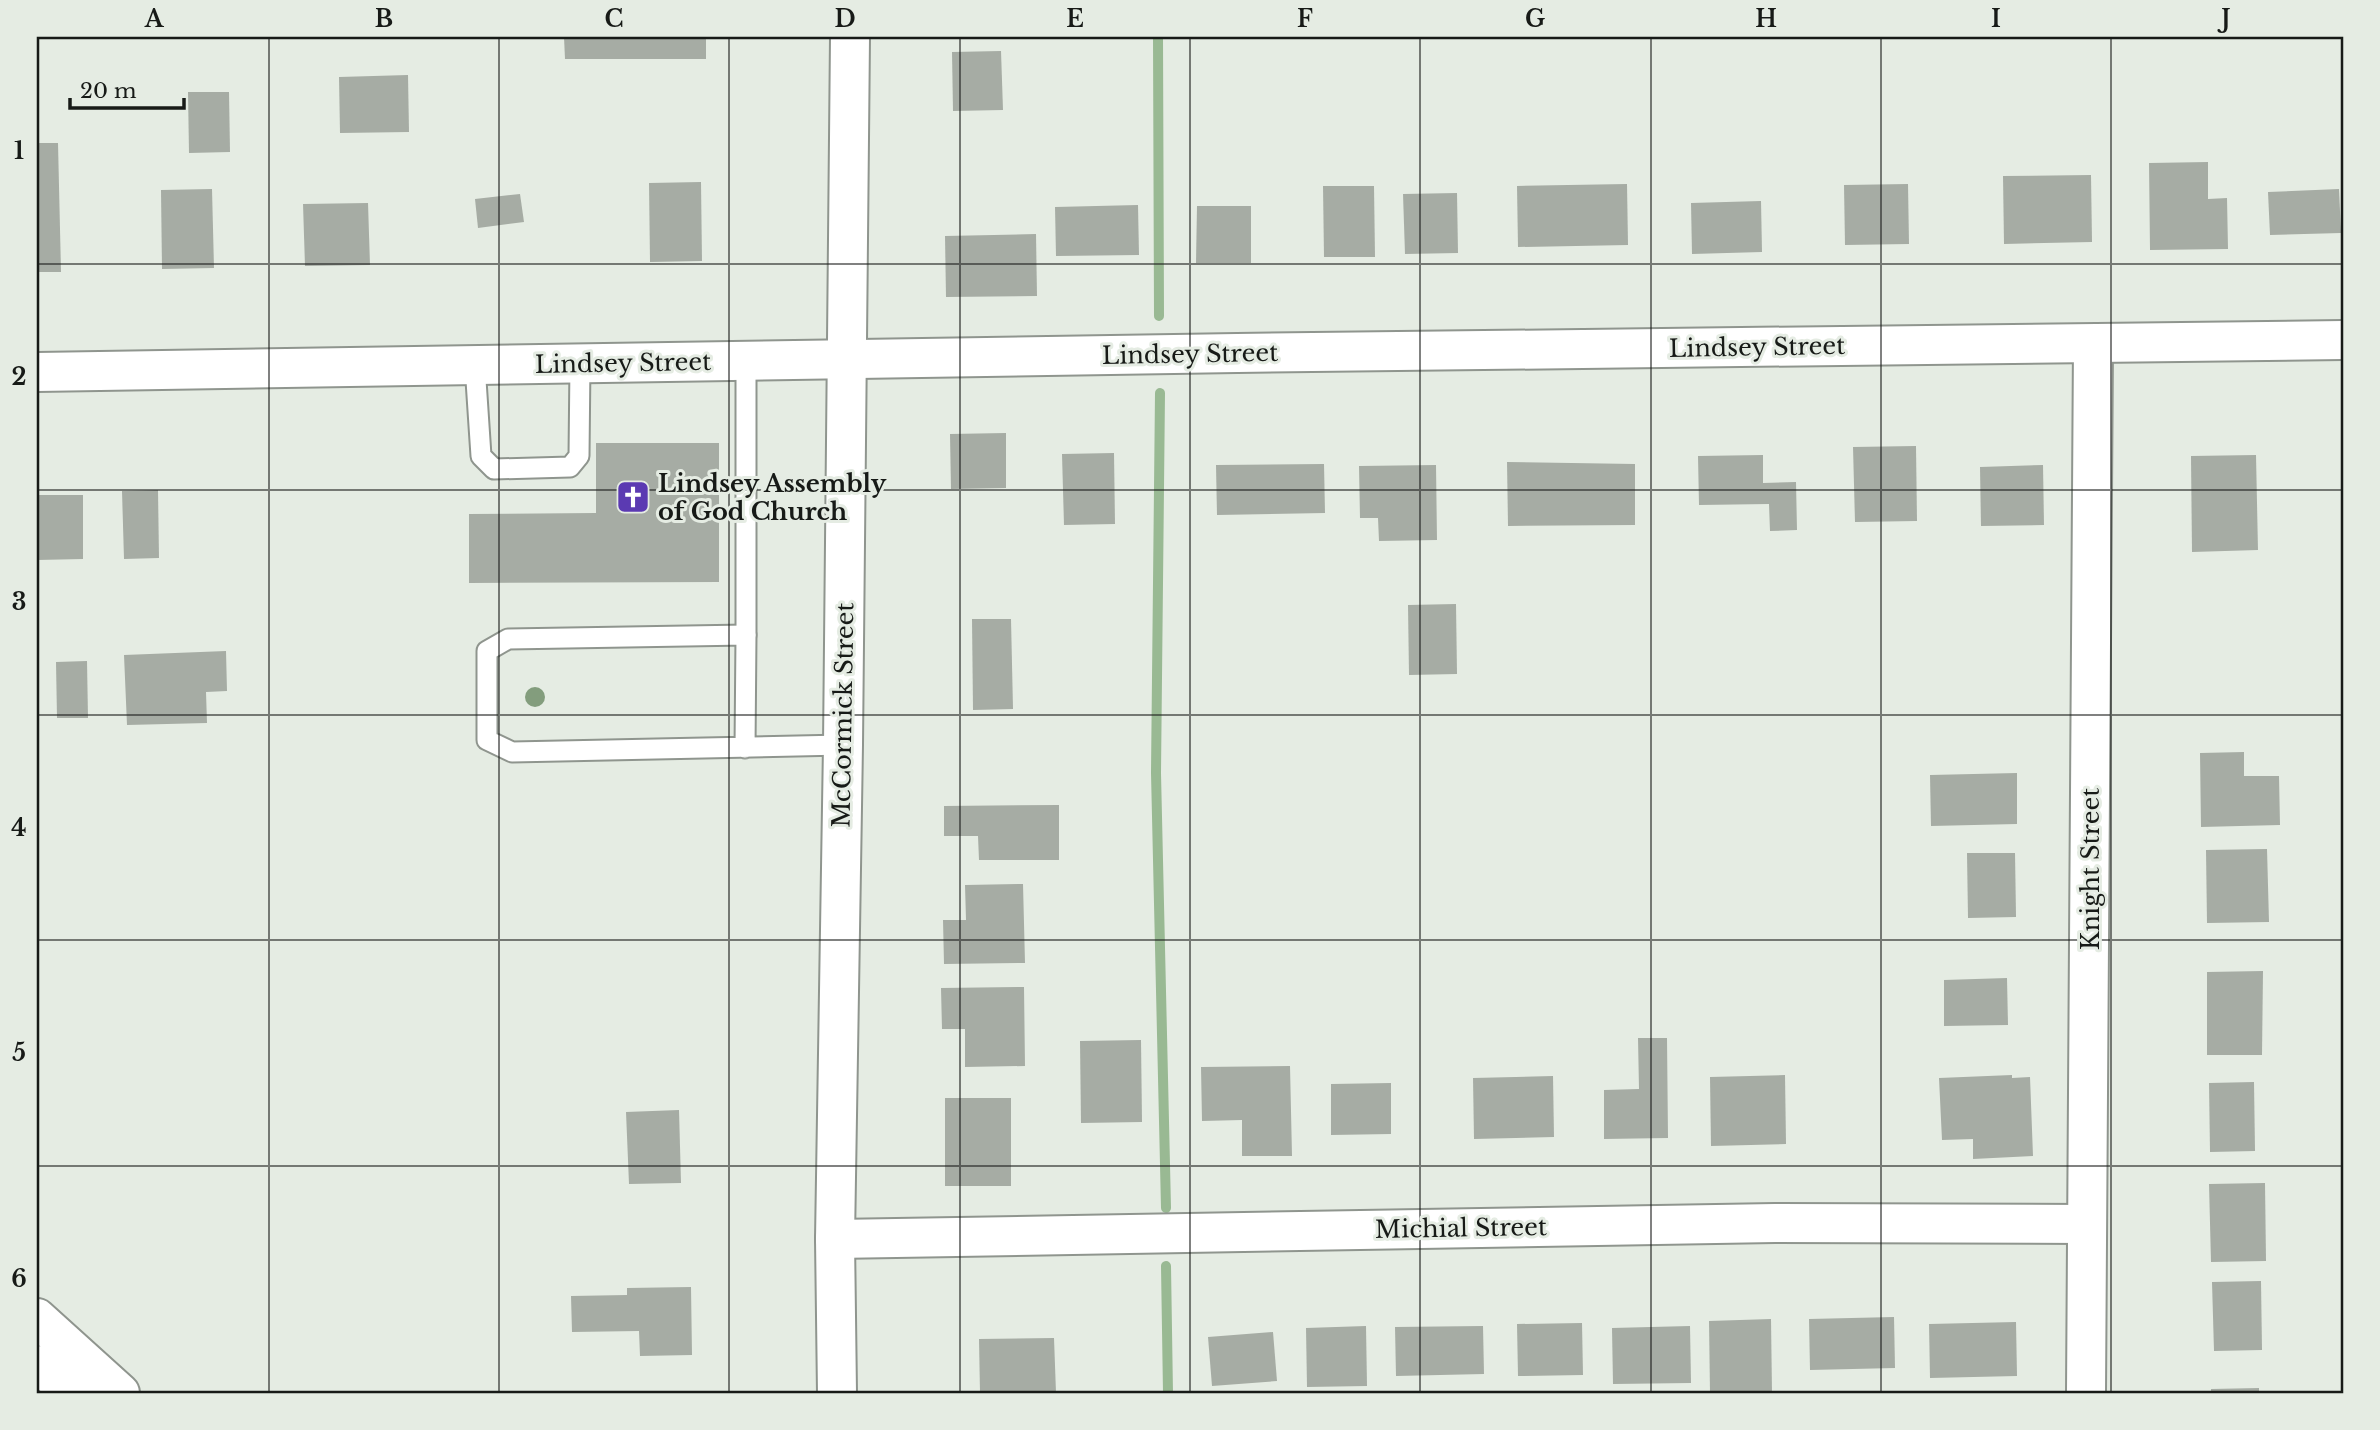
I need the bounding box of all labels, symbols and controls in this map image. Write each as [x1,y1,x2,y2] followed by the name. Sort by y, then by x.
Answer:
[144,5,165,33] text: A
[375,5,393,33] text: B
[605,5,623,33] text: C
[834,5,856,33] text: D
[1066,5,1084,33] text: E
[1297,5,1313,33] text: F
[1525,5,1545,33] text: G
[1755,5,1777,33] text: H
[1991,5,2001,33] text: I
[2217,5,2231,33] text: J
[70,66,184,110] scale bar
[80,78,137,104] text: 20 m
[14,137,24,165] text: 1
[1669,331,1845,363] street label: Lindsey Street
[1102,338,1278,370] street label: Lindsey Street
[535,347,711,379] street label: Lindsey Street
[12,363,26,391] text: 2
[658,469,887,526] place label: Lindsey Assembly of God Church
[614,478,652,516] church icon: Lindsey Assembly of God Church
[12,588,26,616] text: 3
[827,602,859,828] street label: McCormick Street
[2076,788,2105,950] street label: Knight Street
[11,814,27,842] text: 4
[12,1039,26,1067] text: 5
[1375,1212,1547,1244] street label: Michial Street
[11,1265,27,1293] text: 6

